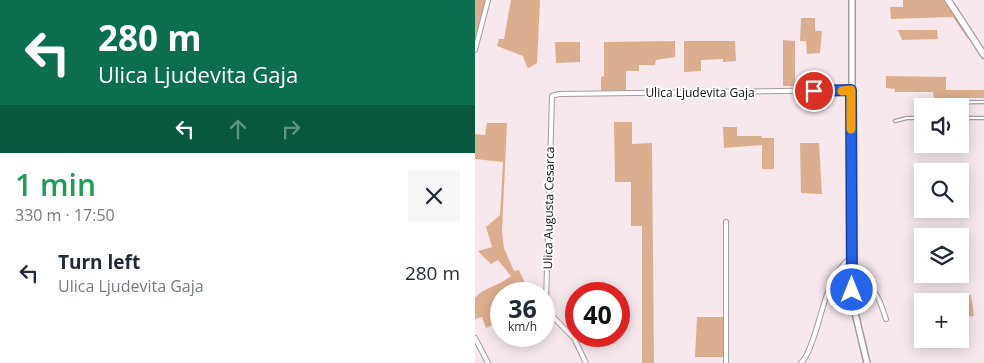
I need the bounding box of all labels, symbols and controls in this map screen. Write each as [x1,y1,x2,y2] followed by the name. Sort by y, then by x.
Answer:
[98,14,202,61] text: 280 m
[15,20,80,85] icon: left
[98,59,298,89] text: Ulica Ljudevita Gaja
[793,70,835,112] pin
[800,77,828,105] icon: arrive
[645,84,755,101] street label: Ulica Ljudevita Gaja
[914,98,969,348] map controls
[914,98,969,153] button: sound
[171,115,199,143] icon: left
[224,115,252,143] icon: ahead
[277,115,305,143] icon: right
[539,146,558,270] street label: Ulica Augusta Cesarca
[914,163,969,218] button: search
[15,164,96,205] text: 1 min
[408,170,460,222] button: close
[15,204,115,226] text: 330 m · 17:50
[914,228,969,283] button: layers
[58,249,140,275] text: Turn left
[15,259,43,287] icon: left
[405,260,460,286] text: 280 m
[825,263,877,315] position arrow
[58,275,204,297] text: Ulica Ljudevita Gaja
[565,282,630,347] speed limit sign: 40
[508,291,537,325] text: 36
[914,293,969,348] button: +
[508,318,537,335] text: km/h

